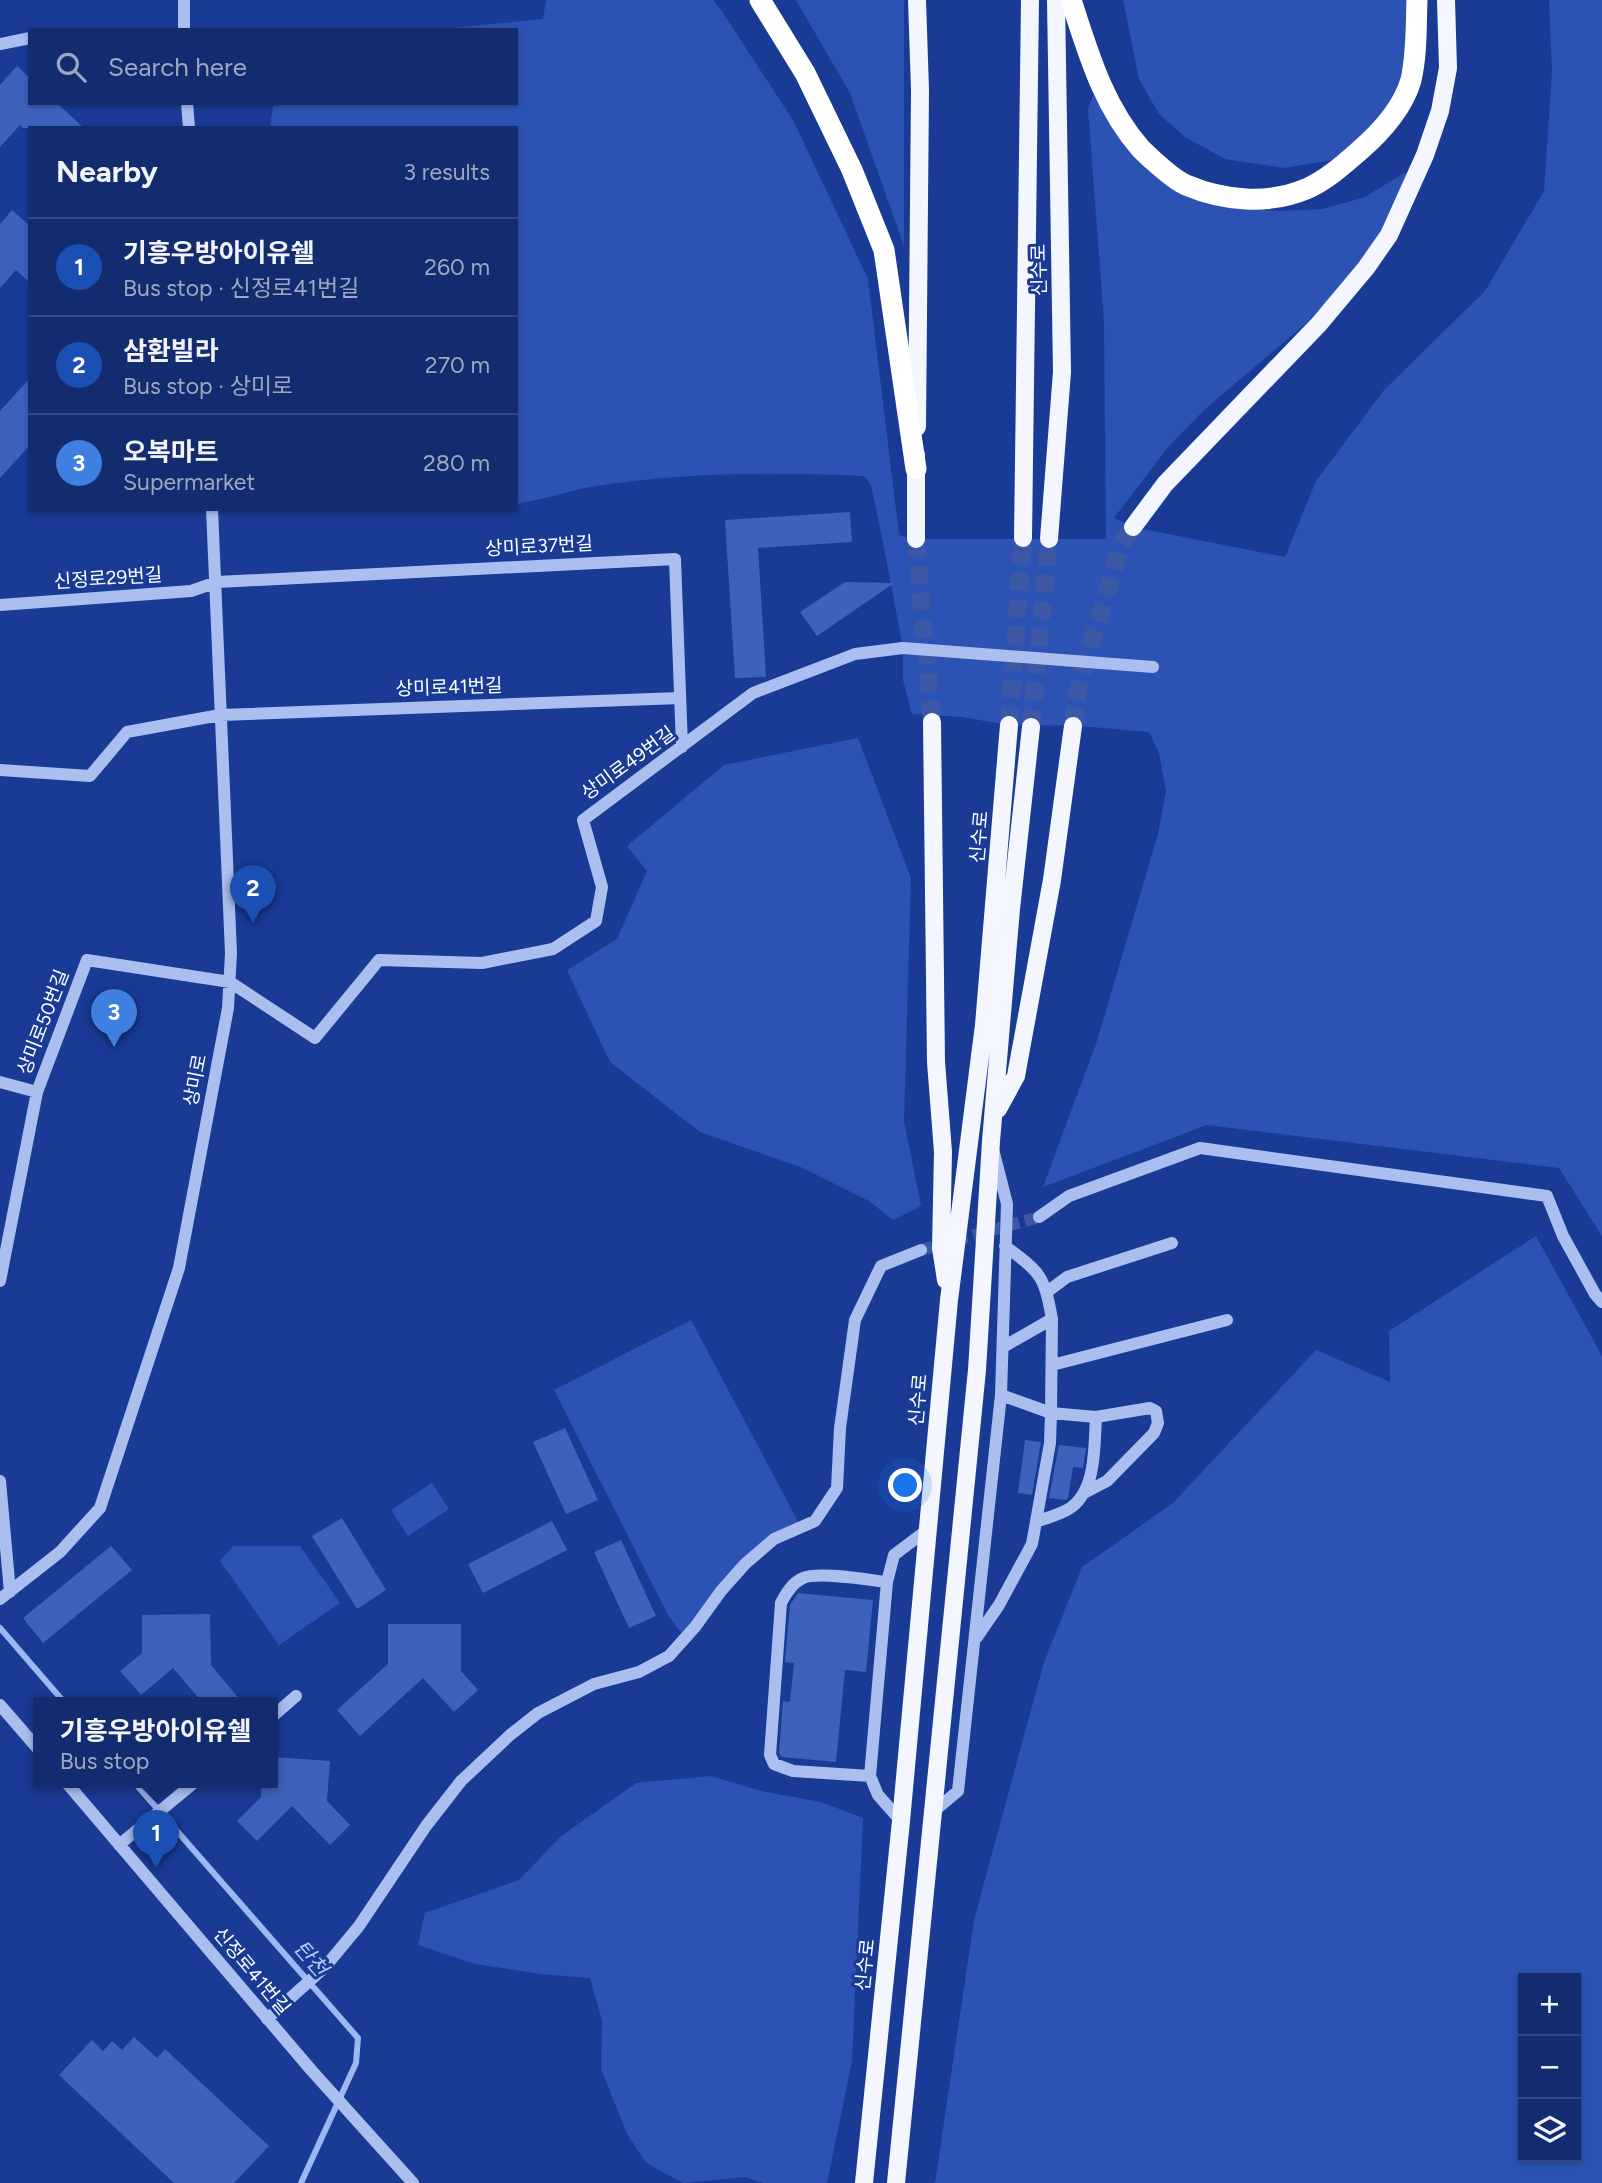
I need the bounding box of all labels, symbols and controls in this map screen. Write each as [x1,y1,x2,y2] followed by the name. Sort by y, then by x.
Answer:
[28,28,518,105] search box
[52,48,90,86] icon: search
[108,51,247,83] text: Search here
[56,153,158,190] text: Nearby
[403,158,490,186] text: 3 results
[123,237,314,269] text: 기흥우방아이유쉘
[1027,244,1051,296] street label: 신수로
[74,253,84,281] text: 1
[424,253,490,281] text: 260 m
[123,274,359,302] text: Bus stop · 신정로41번길
[123,335,219,367] text: 삼환빌라
[72,351,86,379] text: 2
[425,351,490,379] text: 270 m
[123,372,293,400] text: Bus stop · 상미로
[123,436,219,468] text: 오복마트
[73,449,85,477] text: 3
[423,449,490,477] text: 280 m
[123,468,255,496] text: Supermarket
[484,532,594,560] street label: 상미로37번길
[53,563,163,593] street label: 신정로29번길
[395,674,503,700] street label: 상미로41번길
[577,721,679,805] street label: 상미로49번길
[965,810,993,864] street label: 신수로
[230,865,276,923] pin: 2
[12,966,74,1078] street label: 상미로50번길
[91,989,137,1047] pin: 3
[179,1052,211,1108] street label: 상미로
[904,1373,932,1427] street label: 신수로
[888,1468,922,1502] your location
[33,1697,278,1788] popup
[60,1715,251,1747] text: 기흥우방아이유쉘
[60,1747,149,1775] text: Bus stop
[133,1810,179,1868] pin: 1
[209,1923,295,2019] street label: 신정로41번길
[289,1935,335,1983] water label: 탄천
[851,1938,879,1992] street label: 신수로
[1518,1973,1581,2162] map controls
[1518,1973,1581,2036] button: +
[1518,2036,1581,2099] button: −
[1518,2099,1581,2162] button: layers

